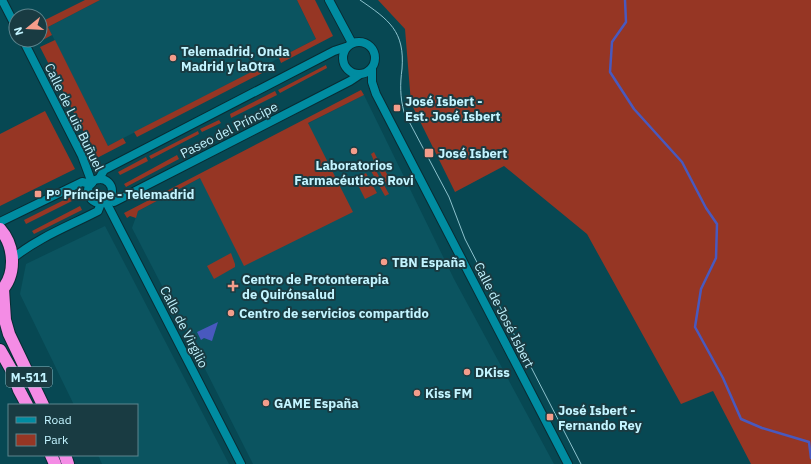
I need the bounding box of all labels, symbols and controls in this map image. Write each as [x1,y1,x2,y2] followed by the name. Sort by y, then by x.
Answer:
[8,8,48,48] north arrow
[11,25,26,37] text: N
[181,43,290,75] place label: Telemadrid, Onda Madrid y laOtra
[168,53,178,63] marker: Telemadrid, Onda Madrid y laOtra
[41,60,108,174] street label: Calle de Luis Buñuel
[405,93,501,125] place label: José Isbert - Est. José Isbert
[177,98,281,162] street label: Paseo del Príncipe
[392,103,402,113] marker: José Isbert - Est. José Isbert
[438,145,507,162] place label: José Isbert
[349,146,359,156] marker: Laboratorios Farmacéuticos Rovi
[423,147,435,159] marker: José Isbert
[294,157,414,189] place label: Laboratorios Farmacéuticos Rovi
[46,186,194,203] place label: Pº Príncipe - Telemadrid
[33,189,43,199] marker: Pº Príncipe - Telemadrid
[392,254,466,271] place label: TBN España
[379,257,389,267] marker: TBN España
[470,259,538,371] street label: Calle de José Isbert
[242,271,389,303] place label: Centro de Protonterapia de Quirónsalud
[227,280,239,292] marker: Centro de Protonterapia de Quirónsalud
[156,283,212,371] street label: Calle de Virgilio
[239,305,429,322] place label: Centro de servicios compartido
[226,308,236,318] marker: Centro de servicios compartido
[475,364,510,381] place label: DKiss
[6,367,52,387] road number: M-511
[462,367,472,377] marker: DKiss
[425,385,472,402] place label: Kiss FM
[412,388,422,398] marker: Kiss FM
[274,395,359,412] place label: GAME España
[261,398,271,408] marker: GAME España
[558,402,642,434] place label: José Isbert - Fernando Rey
[8,404,138,456] legend
[44,412,72,427] text: Road
[545,412,555,422] marker: José Isbert - Fernando Rey
[44,432,69,447] text: Park

